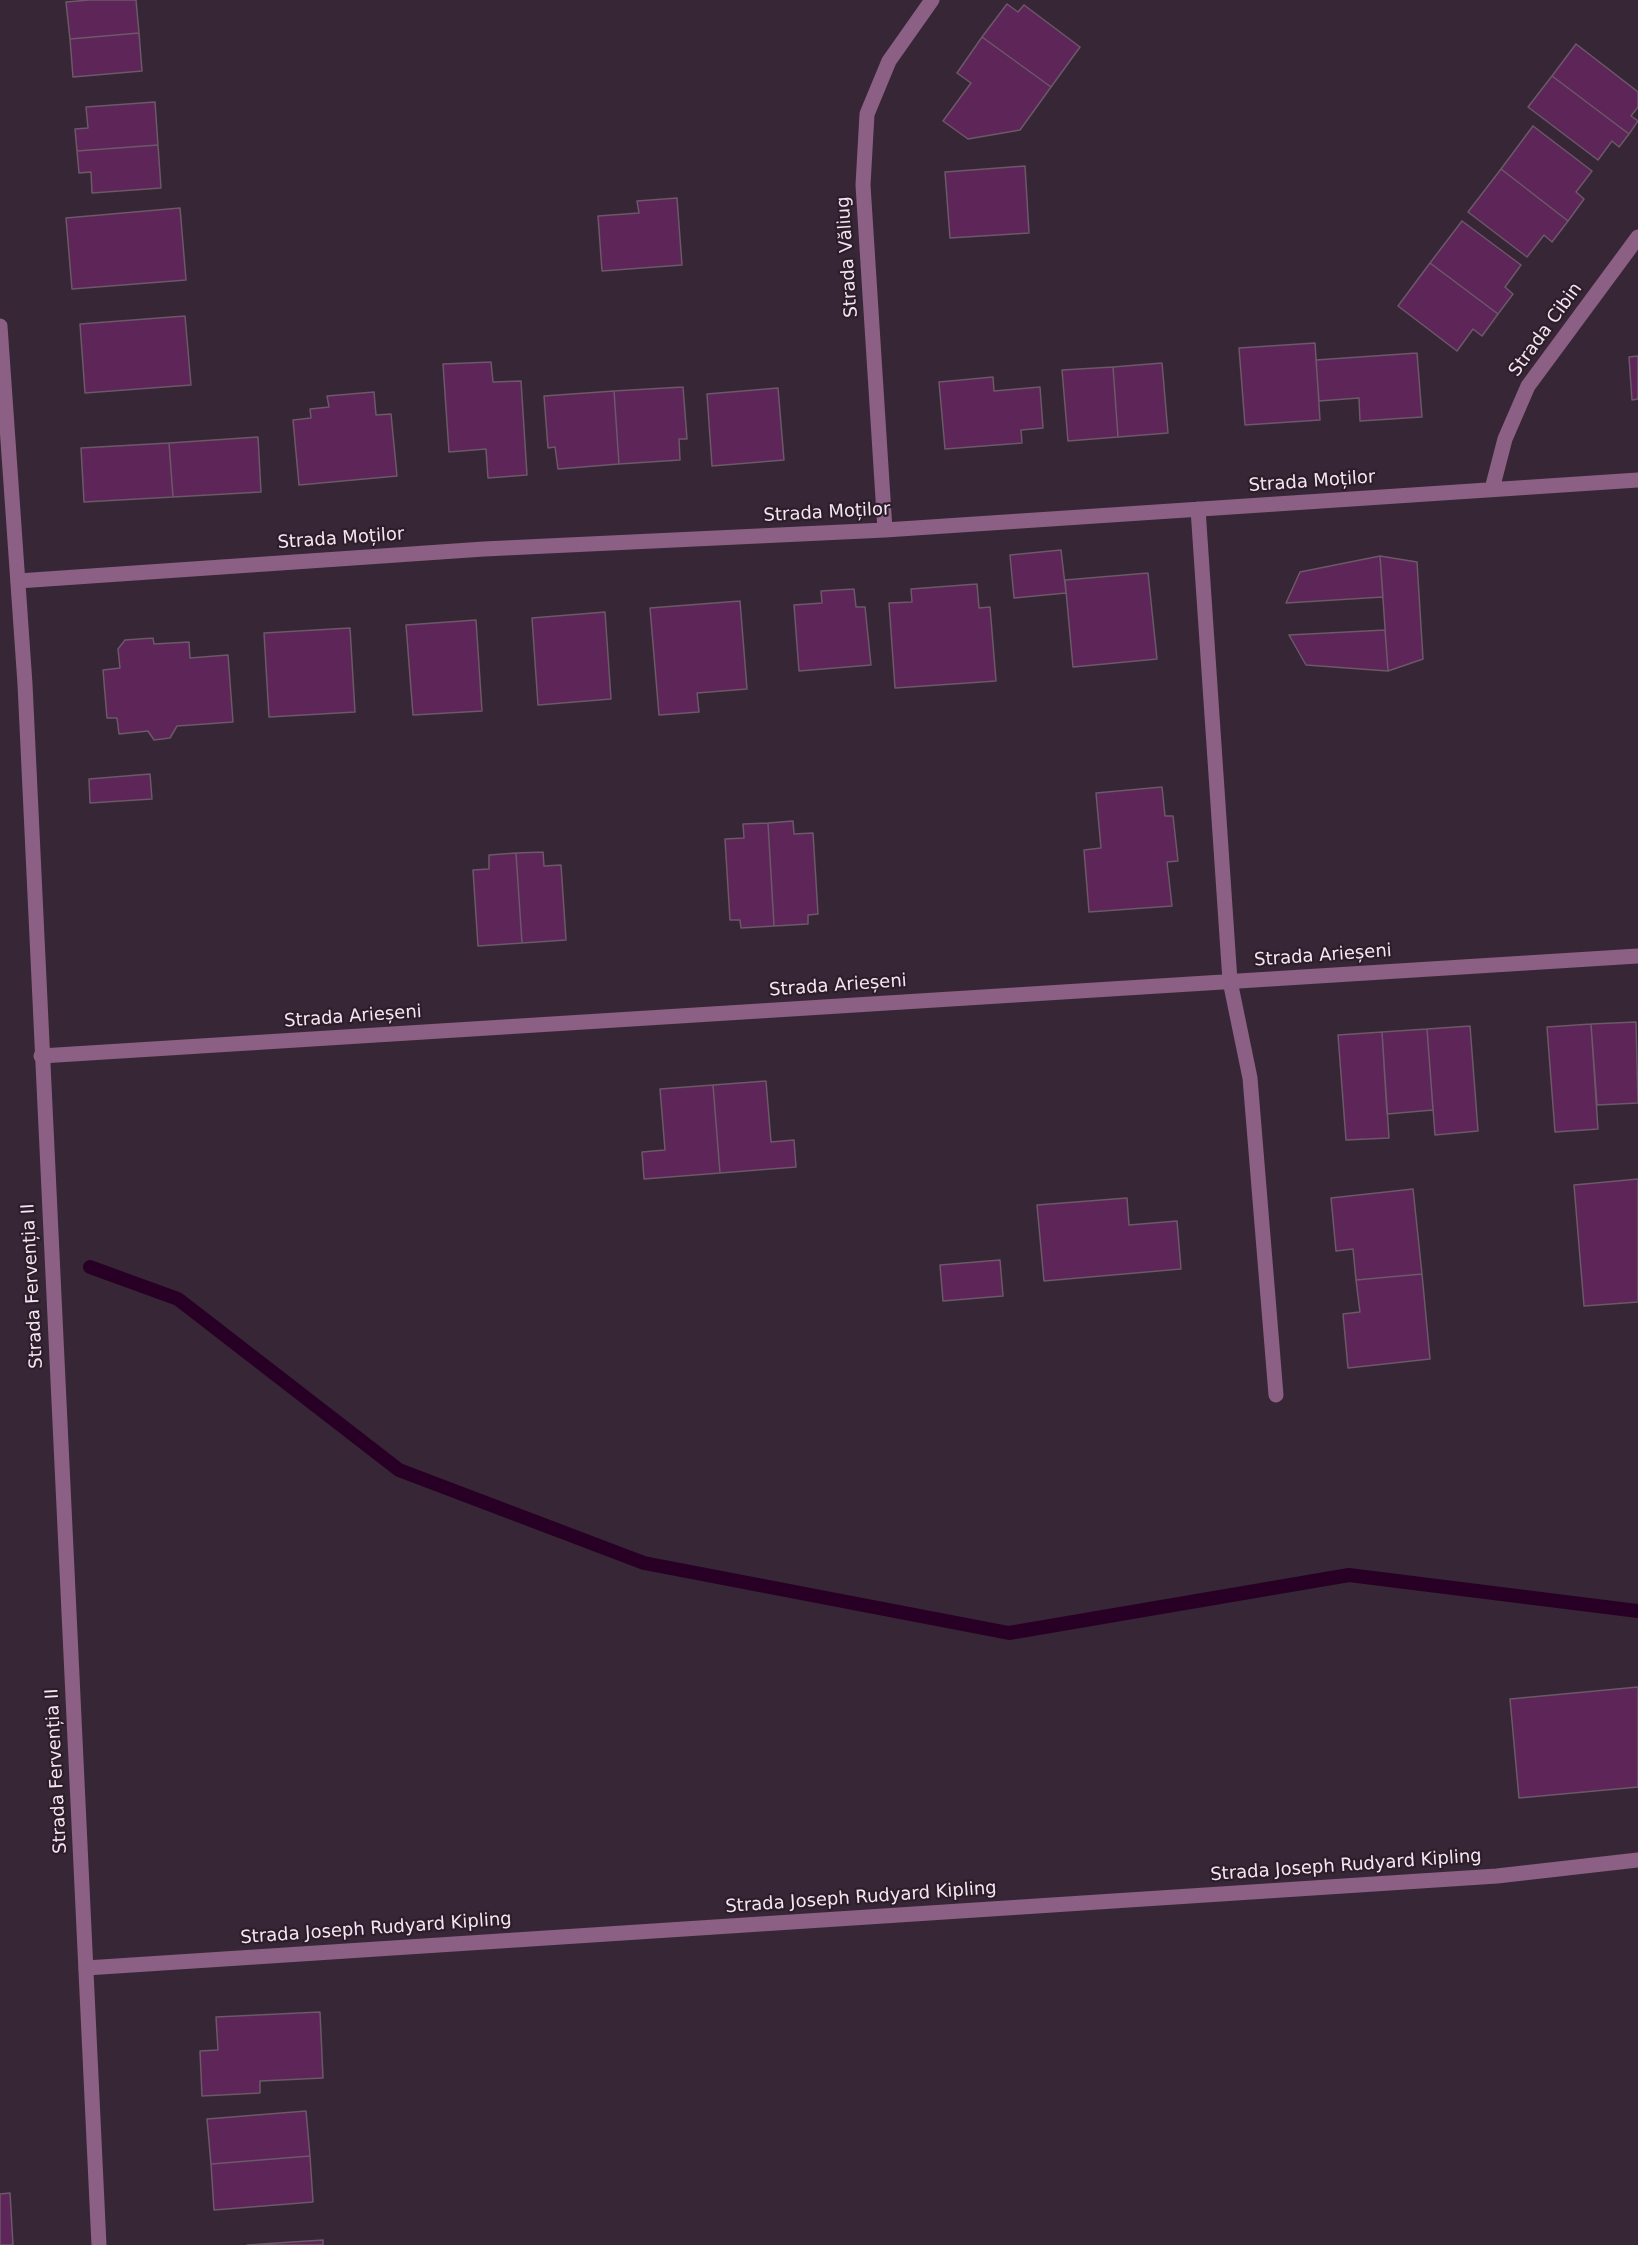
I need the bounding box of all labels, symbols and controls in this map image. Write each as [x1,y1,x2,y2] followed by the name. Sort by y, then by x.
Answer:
[833,196,863,318] street label: Strada Văliug
[1505,279,1587,381] street label: Strada Cibin
[1248,467,1376,497] street label: Strada Moților
[763,499,891,527] street label: Strada Moților
[277,524,405,554] street label: Strada Moților
[1254,940,1392,972] street label: Strada Arieșeni
[769,970,907,1002] street label: Strada Arieșeni
[284,1001,422,1033] street label: Strada Arieșeni
[18,1203,48,1369] street label: Strada Fervenția II
[42,1688,72,1854] street label: Strada Fervenția II
[1210,1846,1482,1886] street label: Strada Joseph Rudyard Kipling
[725,1878,997,1918] street label: Strada Joseph Rudyard Kipling
[240,1909,512,1949] street label: Strada Joseph Rudyard Kipling

